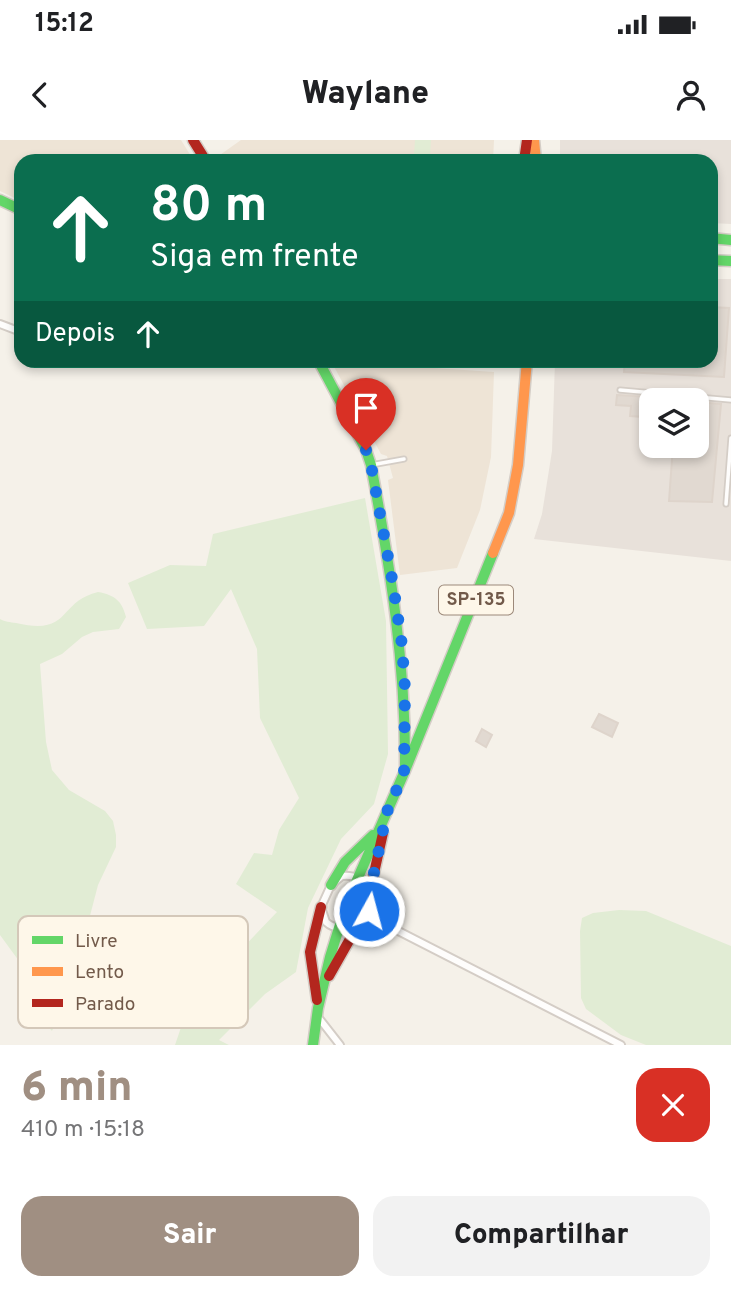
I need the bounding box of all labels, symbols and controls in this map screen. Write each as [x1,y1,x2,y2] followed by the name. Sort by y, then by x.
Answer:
[35,8,94,41] text: 15:12
[302,75,429,115] text: Waylane
[21,76,59,114] icon: back
[672,76,710,114] icon: person
[150,177,267,239] text: 80 m
[35,182,126,273] icon: ahead
[150,238,358,278] text: Siga em frente
[129,315,167,353] icon: ahead
[35,318,115,351] text: Depois
[336,378,396,450] pin
[639,388,709,458] map controls
[639,388,709,458] button: layers
[347,389,385,427] icon: arrive
[439,586,513,614] road number: SP-135
[332,874,406,948] position arrow
[18,916,248,1028] legend
[75,930,118,954] text: Livre
[75,961,124,985] text: Lento
[75,993,135,1017] text: Parado
[21,1063,133,1116] text: 6 min
[636,1068,710,1142] button: close
[21,1116,145,1145] text: 410 m · 15:18
[21,1196,359,1276] button: Sair
[373,1196,710,1276] button: Compartilhar

